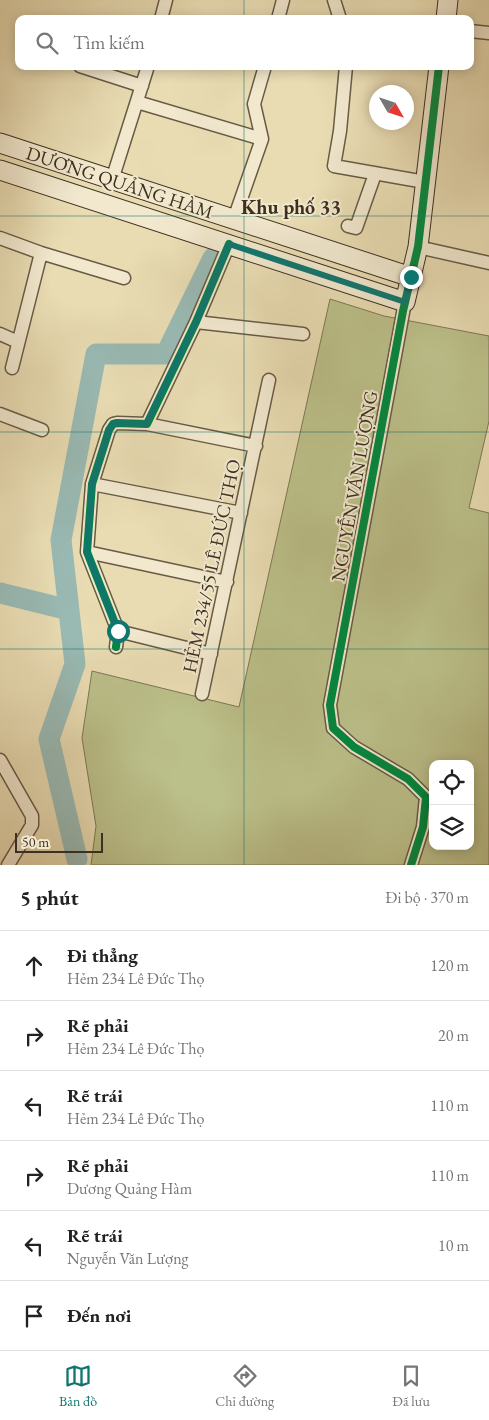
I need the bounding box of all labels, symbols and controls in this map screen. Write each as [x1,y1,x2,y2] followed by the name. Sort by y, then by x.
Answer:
[15,15,474,70] search box
[33,29,61,57] icon: search
[73,30,145,55] text: Tìm kiếm
[369,85,414,130] north arrow
[23,140,217,225] street label: DƯƠNG QUẢNG HÀM
[241,194,341,220] district label: Khu phố 33
[400,266,423,289] route end
[325,388,384,584] street label: NGUYỄN VĂN LƯỢNG
[177,457,246,675] street label: HẺM 234/55 LÊ ĐỨC THỌ
[107,620,130,643] route start
[429,760,474,850] map controls
[429,760,474,805] button: locate
[429,805,474,850] button: layers
[15,830,102,853] scale bar
[22,833,49,851] text: 50 m
[20,884,79,911] text: 5 phút
[385,887,469,908] text: Đi bộ · 370 m
[67,943,138,968] text: Đi thẳng
[20,952,48,980] icon: ahead
[430,955,469,976] text: 120 m
[67,968,205,989] text: Hẻm 234 Lê Đức Thọ
[67,1013,129,1038] text: Rẽ phải
[20,1022,48,1050] icon: right
[438,1025,469,1046] text: 20 m
[67,1038,205,1059] text: Hẻm 234 Lê Đức Thọ
[67,1083,123,1108] text: Rẽ trái
[20,1092,48,1120] icon: left
[430,1095,469,1116] text: 110 m
[67,1108,205,1129] text: Hẻm 234 Lê Đức Thọ
[67,1153,129,1178] text: Rẽ phải
[20,1162,48,1190] icon: right
[430,1165,469,1186] text: 110 m
[67,1178,192,1199] text: Dương Quảng Hàm
[67,1223,123,1248] text: Rẽ trái
[20,1232,48,1260] icon: left
[438,1235,469,1256] text: 10 m
[67,1248,189,1269] text: Nguyễn Văn Lượng
[20,1302,48,1330] icon: arrive
[67,1303,131,1328] text: Đến nơi
[59,1362,97,1410] tab: Bản đồ
[215,1362,274,1410] tab: Chỉ đường
[392,1362,430,1410] tab: Đã lưu

